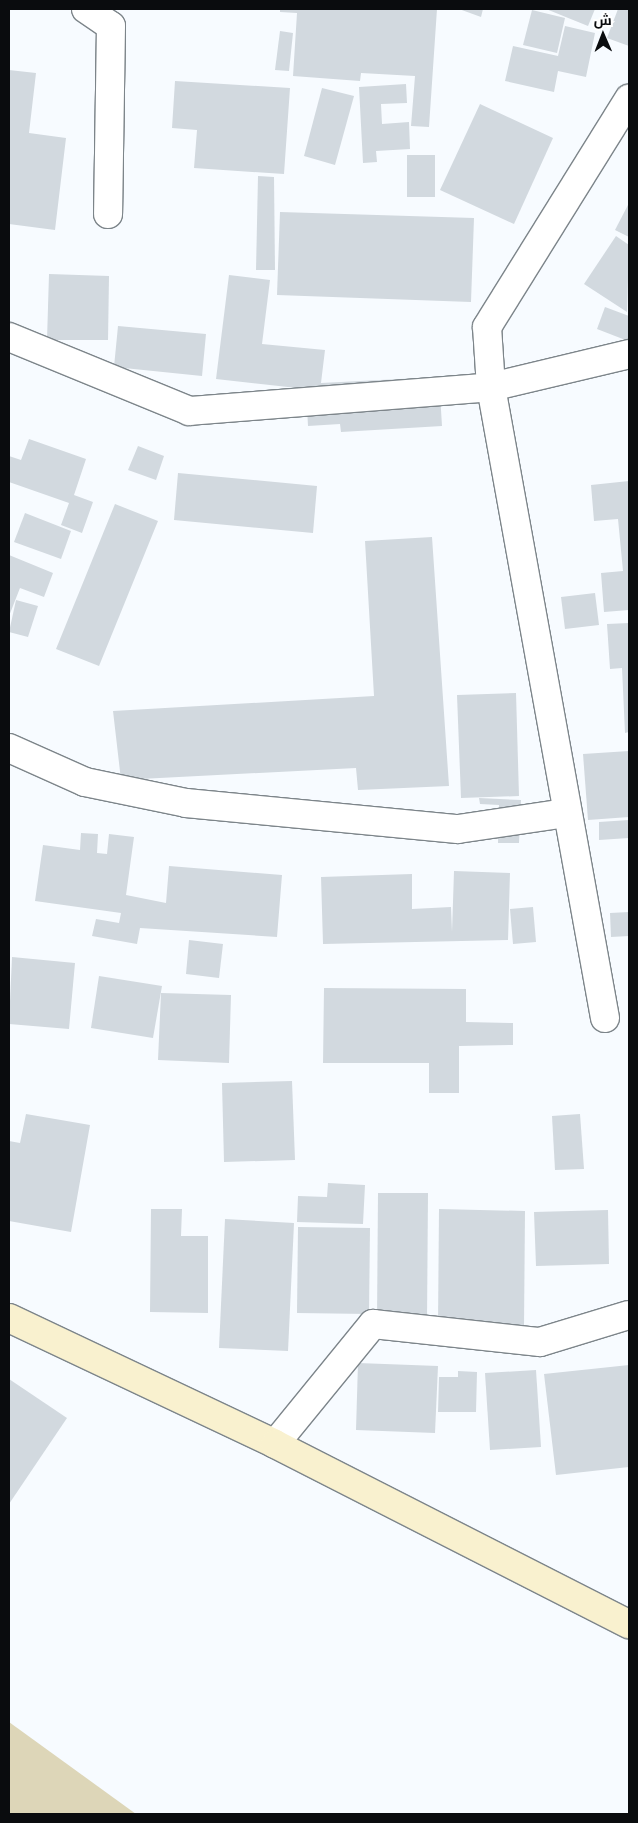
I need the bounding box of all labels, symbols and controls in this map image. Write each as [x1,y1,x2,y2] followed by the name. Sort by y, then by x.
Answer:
[578,10,628,60] north arrow
[594,12,612,28] text: ش

